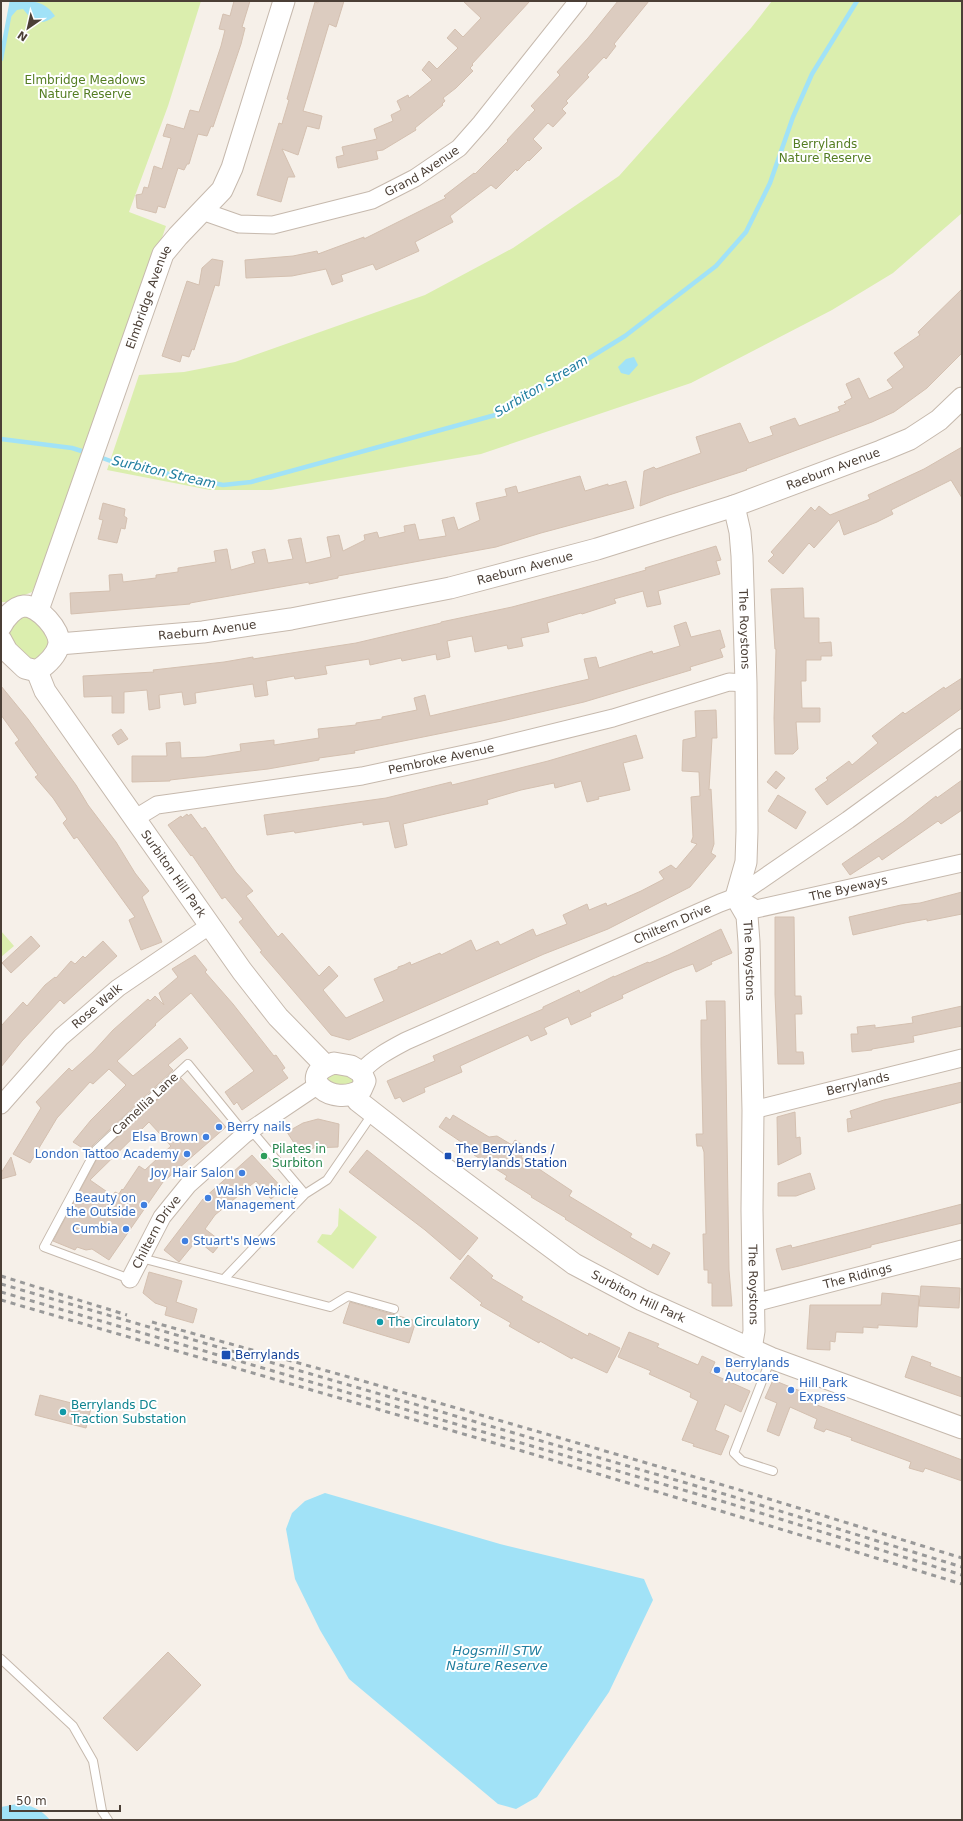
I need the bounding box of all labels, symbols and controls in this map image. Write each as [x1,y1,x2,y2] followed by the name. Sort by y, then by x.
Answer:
[8,8,48,48] north arrow
[15,28,30,44] text: N
[24,73,146,101] park label: Elmbridge Meadows Nature Reserve
[779,137,871,165] park label: Berrylands Nature Reserve
[382,143,462,199] street label: Grand Avenue
[123,242,174,351] street label: Elmbridge Avenue
[492,352,590,420] water label: Surbiton Stream
[784,445,882,493] street label: Raeburn Avenue
[110,453,218,491] water label: Surbiton Stream
[475,549,575,588] street label: Raeburn Avenue
[736,588,753,670] street label: The Roystons
[158,617,257,643] street label: Raeburn Avenue
[387,741,496,777] street label: Pembroke Avenue
[138,827,209,920] street label: Surbiton Hill Park
[807,873,889,904] street label: The Byeways
[632,901,713,947] street label: Chiltern Drive
[740,919,757,1001] street label: The Roystons
[69,981,125,1031] street label: Rose Walk
[825,1069,891,1099] street label: Berrylands
[109,1070,181,1138] street label: Camellia Lane
[227,1120,291,1134] place label: Berry nails
[214,1122,224,1132] marker: Berry nails
[132,1130,198,1144] place label: Elsa Brown
[201,1132,211,1142] marker: Elsa Brown
[272,1142,326,1170] place label: Pilates in Surbiton
[455,1142,567,1170] place label: The Berrylands / Berrylands Station
[35,1147,179,1161] place label: London Tattoo Academy
[182,1149,192,1159] marker: London Tattoo Academy
[259,1151,269,1161] marker: Pilates in Surbiton
[443,1151,453,1161] marker: The Berrylands / Berrylands Station
[149,1166,234,1180] place label: Joy Hair Salon
[237,1168,247,1178] marker: Joy Hair Salon
[216,1184,298,1212] place label: Walsh Vehicle Management
[66,1191,136,1219] place label: Beauty on the Outside
[130,1193,184,1271] street label: Chiltern Drive
[203,1193,213,1203] marker: Walsh Vehicle Management
[139,1200,149,1210] marker: Beauty on the Outside
[72,1222,118,1236] place label: Cumbia
[121,1224,131,1234] marker: Cumbia
[193,1234,276,1248] place label: Stuart's News
[180,1236,190,1246] marker: Stuart's News
[746,1243,761,1325] street label: The Roystons
[821,1261,893,1292] street label: The Ridings
[589,1267,688,1326] street label: Surbiton Hill Park
[387,1315,480,1329] place label: The Circulatory
[375,1317,385,1327] marker: The Circulatory
[235,1348,300,1362] place label: Berrylands
[220,1349,232,1361] marker: Berrylands
[725,1356,790,1384] place label: Berrylands Autocare
[712,1365,722,1375] marker: Berrylands Autocare
[799,1376,848,1404] place label: Hill Park Express
[786,1385,796,1395] marker: Hill Park Express
[70,1398,186,1426] place label: Berrylands DC Traction Substation
[58,1407,68,1417] marker: Berrylands DC Traction Substation
[446,1643,548,1673] water label: Hogsmill STW Nature Reserve
[10,1787,120,1813] scale bar
[16,1794,47,1808] text: 50 m

